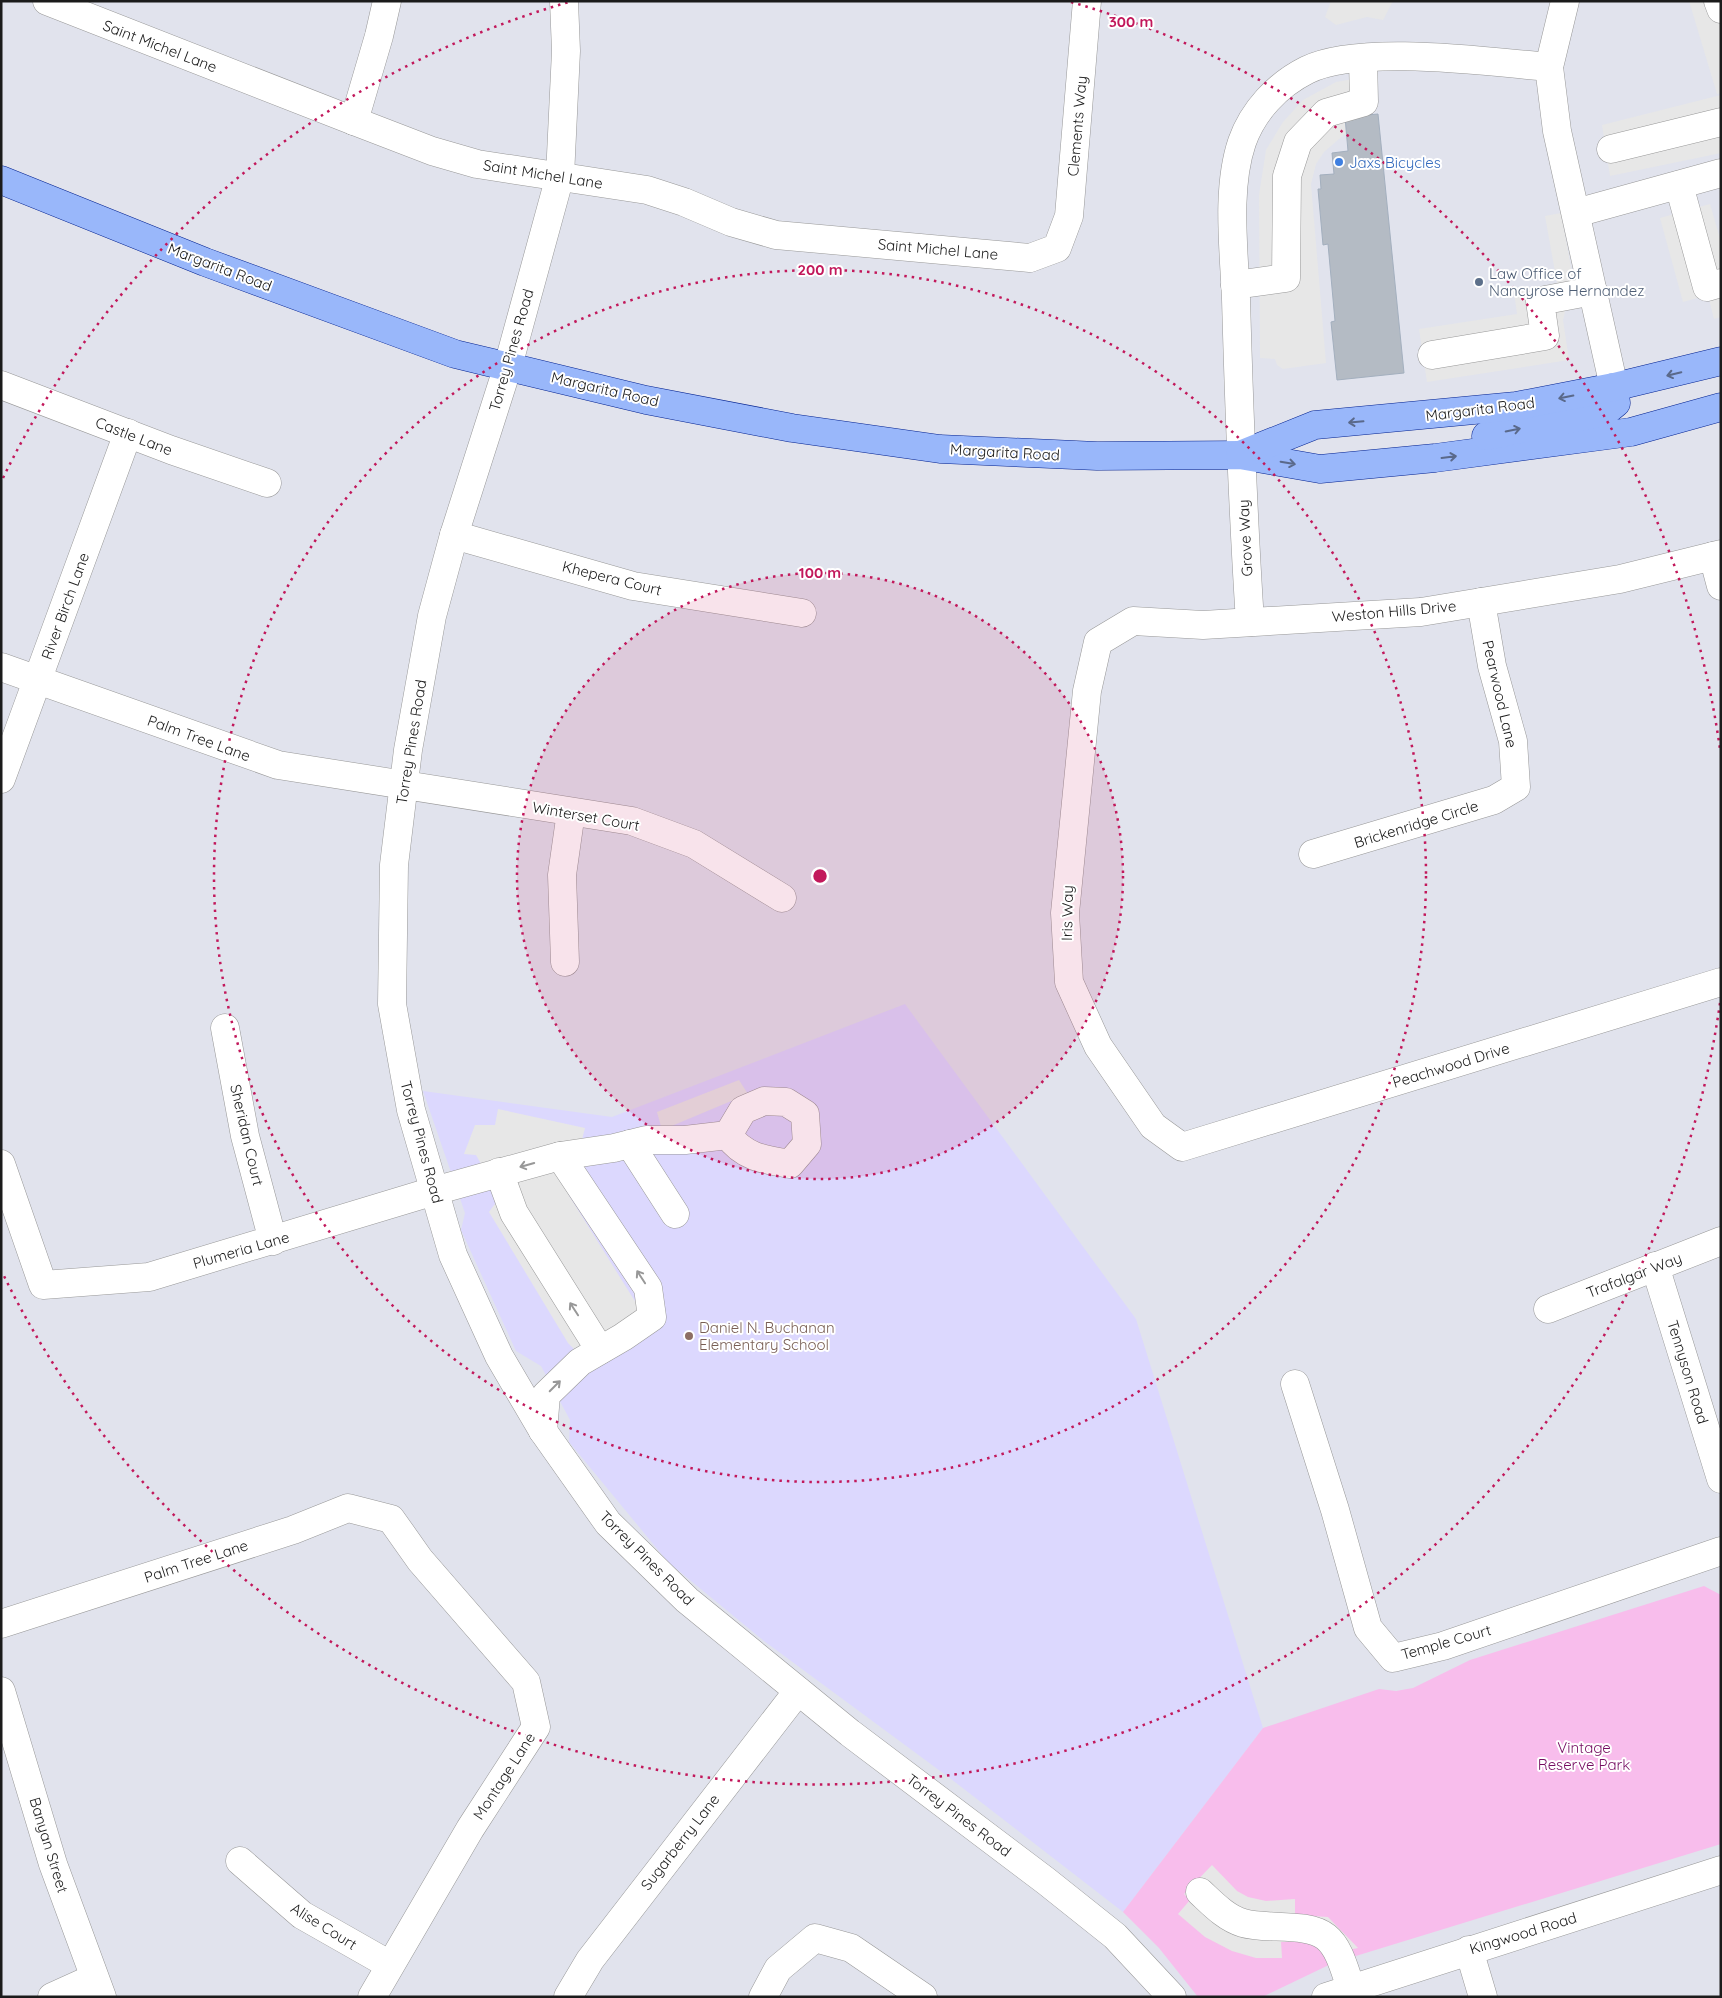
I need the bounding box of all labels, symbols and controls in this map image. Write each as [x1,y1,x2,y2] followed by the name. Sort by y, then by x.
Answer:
[1109,12,1153,31] text: 300 m
[100,15,220,77] street label: Saint Michel Lane
[1063,75,1091,177] street label: Clements Way
[1349,153,1441,172] place label: Jaxs Bicycles
[482,155,604,193] street label: Saint Michel Lane
[1333,156,1345,168] marker: Jaxs Bicycles
[877,234,999,264] street label: Saint Michel Lane
[165,238,275,296] street label: Margarita Road
[798,260,843,279] text: 200 m
[1489,264,1644,300] place label: Law Office of Nancyrose Hernandez
[1473,276,1485,288] marker: Law Office of Nancyrose Hernandez
[484,287,538,413] street label: Torrey Pines Road
[549,367,661,411] street label: Margarita Road
[1666,370,1682,379] one-way arrow
[1559,392,1575,402] one-way arrow
[1424,393,1536,425] street label: Margarita Road
[93,413,175,459] street label: Castle Lane
[1348,417,1364,426] one-way arrow
[1504,425,1520,435] one-way arrow
[950,440,1060,464] street label: Margarita Road
[1441,452,1457,462] one-way arrow
[1279,459,1295,469] one-way arrow
[1233,499,1257,577] street label: Grove Way
[37,550,93,662] street label: River Birch Lane
[560,556,664,600] street label: Khepera Court
[799,563,841,582] text: 100 m
[1331,596,1457,626] street label: Weston Hills Drive
[1478,638,1522,750] street label: Pearwood Lane
[392,678,430,806] street label: Torrey Pines Road
[145,711,253,765] street label: Palm Tree Lane
[1352,796,1480,852] street label: Brickenridge Circle
[531,797,641,835] street label: Winterset Court
[811,867,829,885] centre of rings
[1057,885,1077,941] street label: Iris Way
[1390,1038,1512,1092] street label: Peachwood Drive
[396,1079,448,1205] street label: Torrey Pines Road
[226,1082,268,1188] street label: Sheridan Court
[520,1160,536,1170] one-way arrow
[191,1227,291,1273] street label: Plumeria Lane
[1584,1248,1684,1302] street label: Trafalgar Way
[636,1270,646,1284] one-way arrow
[569,1302,579,1316] one-way arrow
[699,1318,835,1354] place label: Daniel N. Buchanan Elementary School
[1663,1318,1713,1426] street label: Tennyson Road
[683,1330,695,1342] marker: Daniel N. Buchanan Elementary School
[549,1380,561,1392] one-way arrow
[596,1507,698,1609] street label: Torrey Pines Road
[142,1535,250,1587] street label: Palm Tree Lane
[1399,1620,1493,1664] street label: Temple Court
[469,1729,539,1823] street label: Montage Lane
[1538,1738,1630,1774] park label: Vintage Reserve Park
[903,1769,1015,1861] street label: Torrey Pines Road
[637,1790,723,1894] street label: Sugarberry Lane
[25,1795,73,1895] street label: Banyan Street
[287,1898,361,1954] street label: Alise Court
[1467,1908,1579,1958] street label: Kingwood Road

